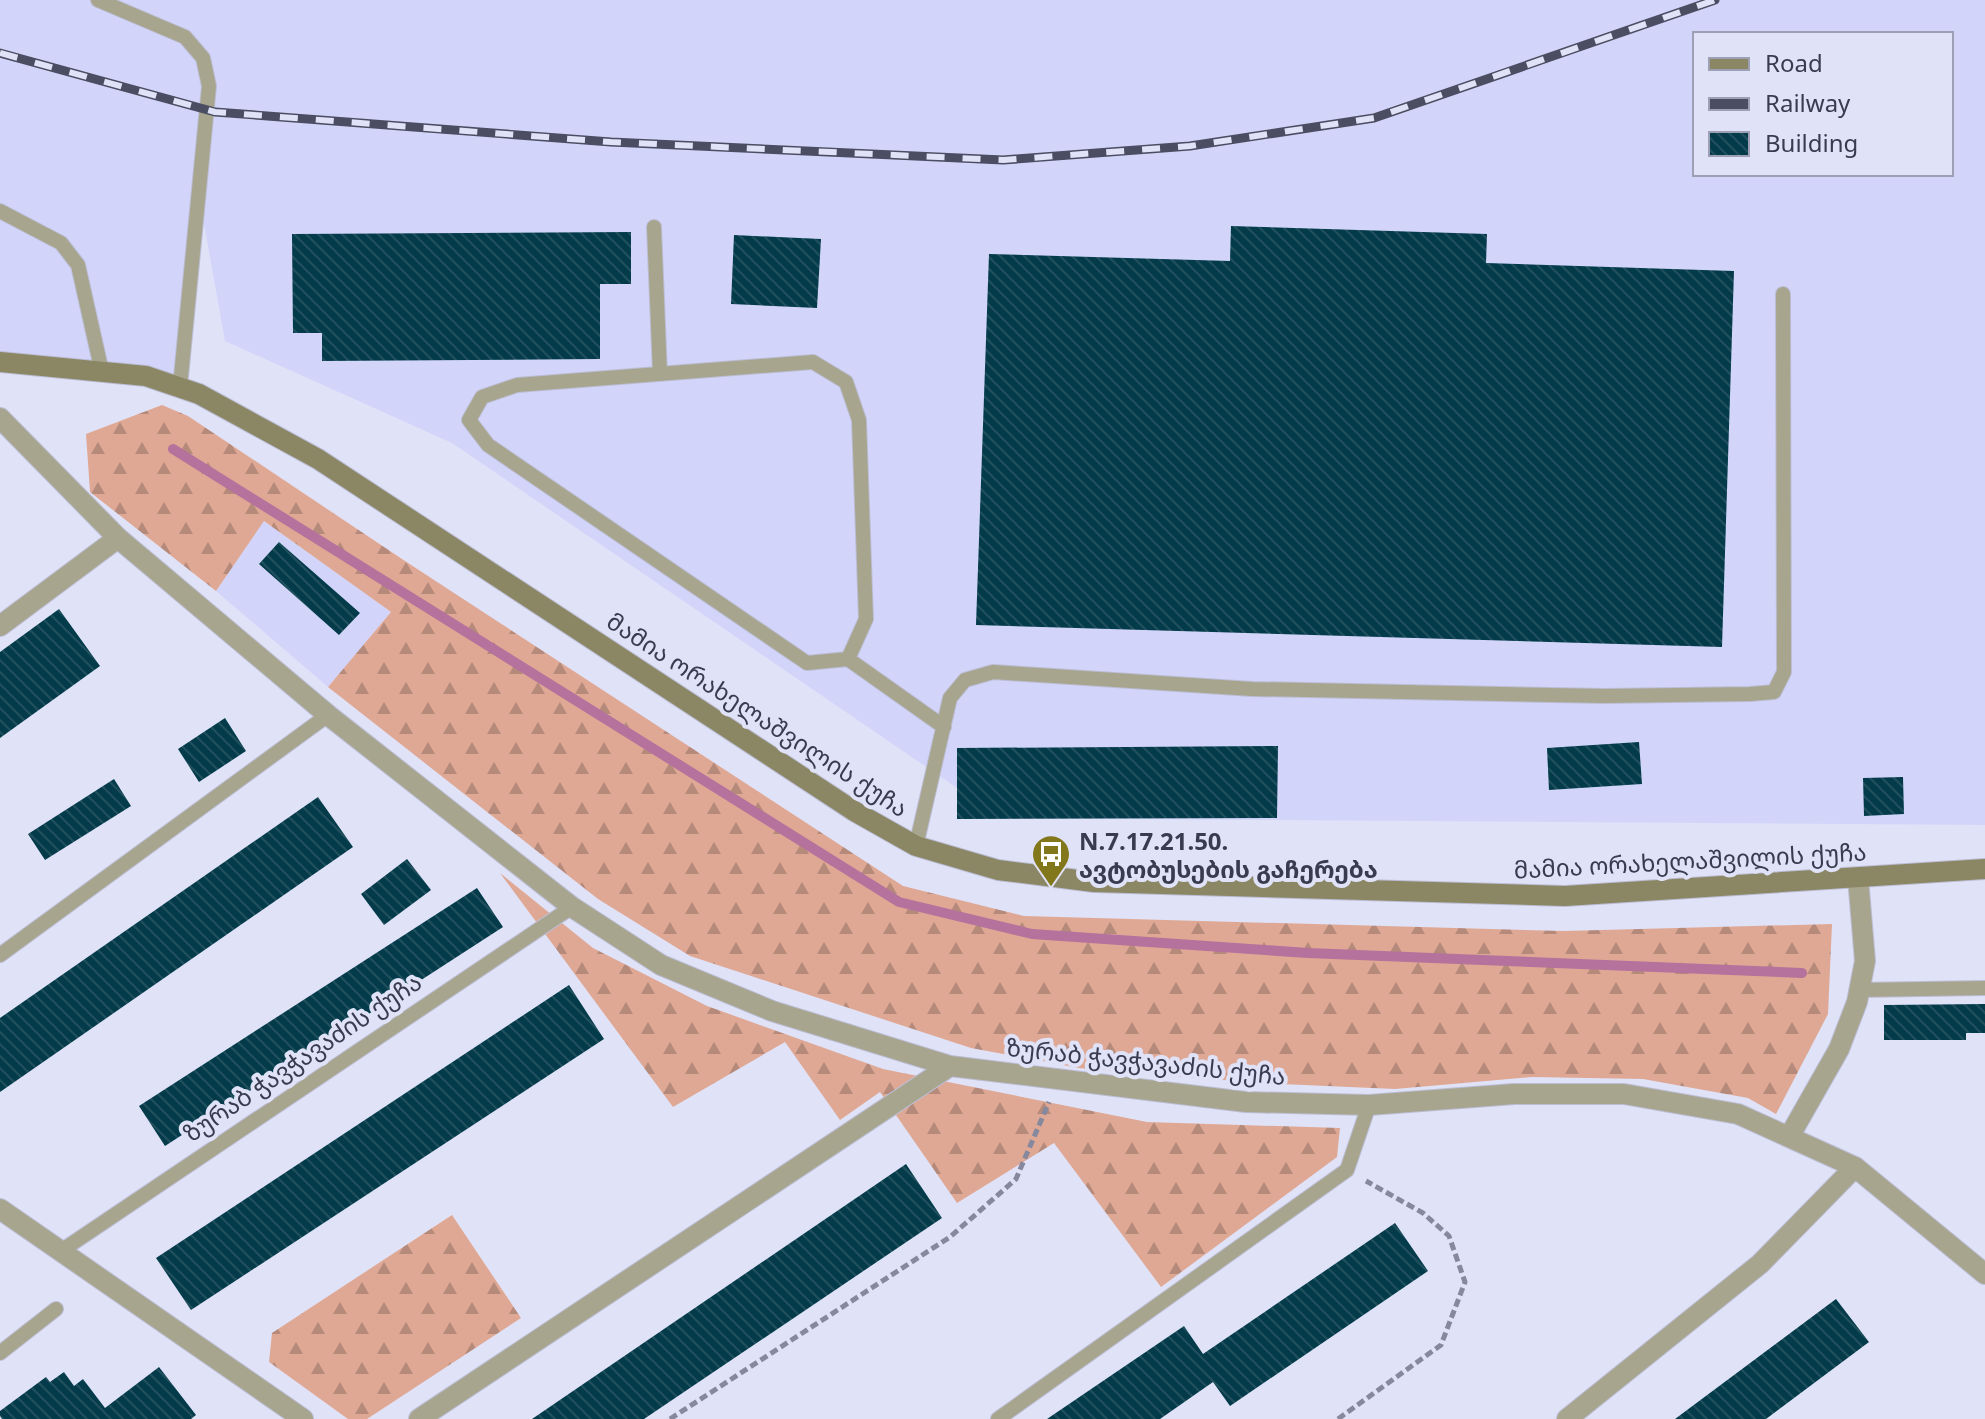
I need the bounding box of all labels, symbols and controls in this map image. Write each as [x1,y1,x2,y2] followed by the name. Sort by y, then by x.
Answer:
[1693,32,1953,176] legend
[1765,46,1823,79] text: Road
[1765,86,1851,119] text: Railway
[1765,126,1858,159] text: Building
[601,604,915,824] street label: მამია ორახელაშვილის ქუჩა
[1079,824,1378,885] place label: N.7.17.21.50. ავტობუსების გაჩერება
[1030,833,1072,888] bus stop icon: N.7.17.21.50. ავტობუსების გაჩერება
[1513,834,1867,886] street label: მამია ორახელაშვილის ქუჩა
[176,965,428,1149] street label: ზურაბ ჭავჭავაძის ქუჩა
[1005,1030,1287,1092] street label: ზურაბ ჭავჭავაძის ქუჩა

